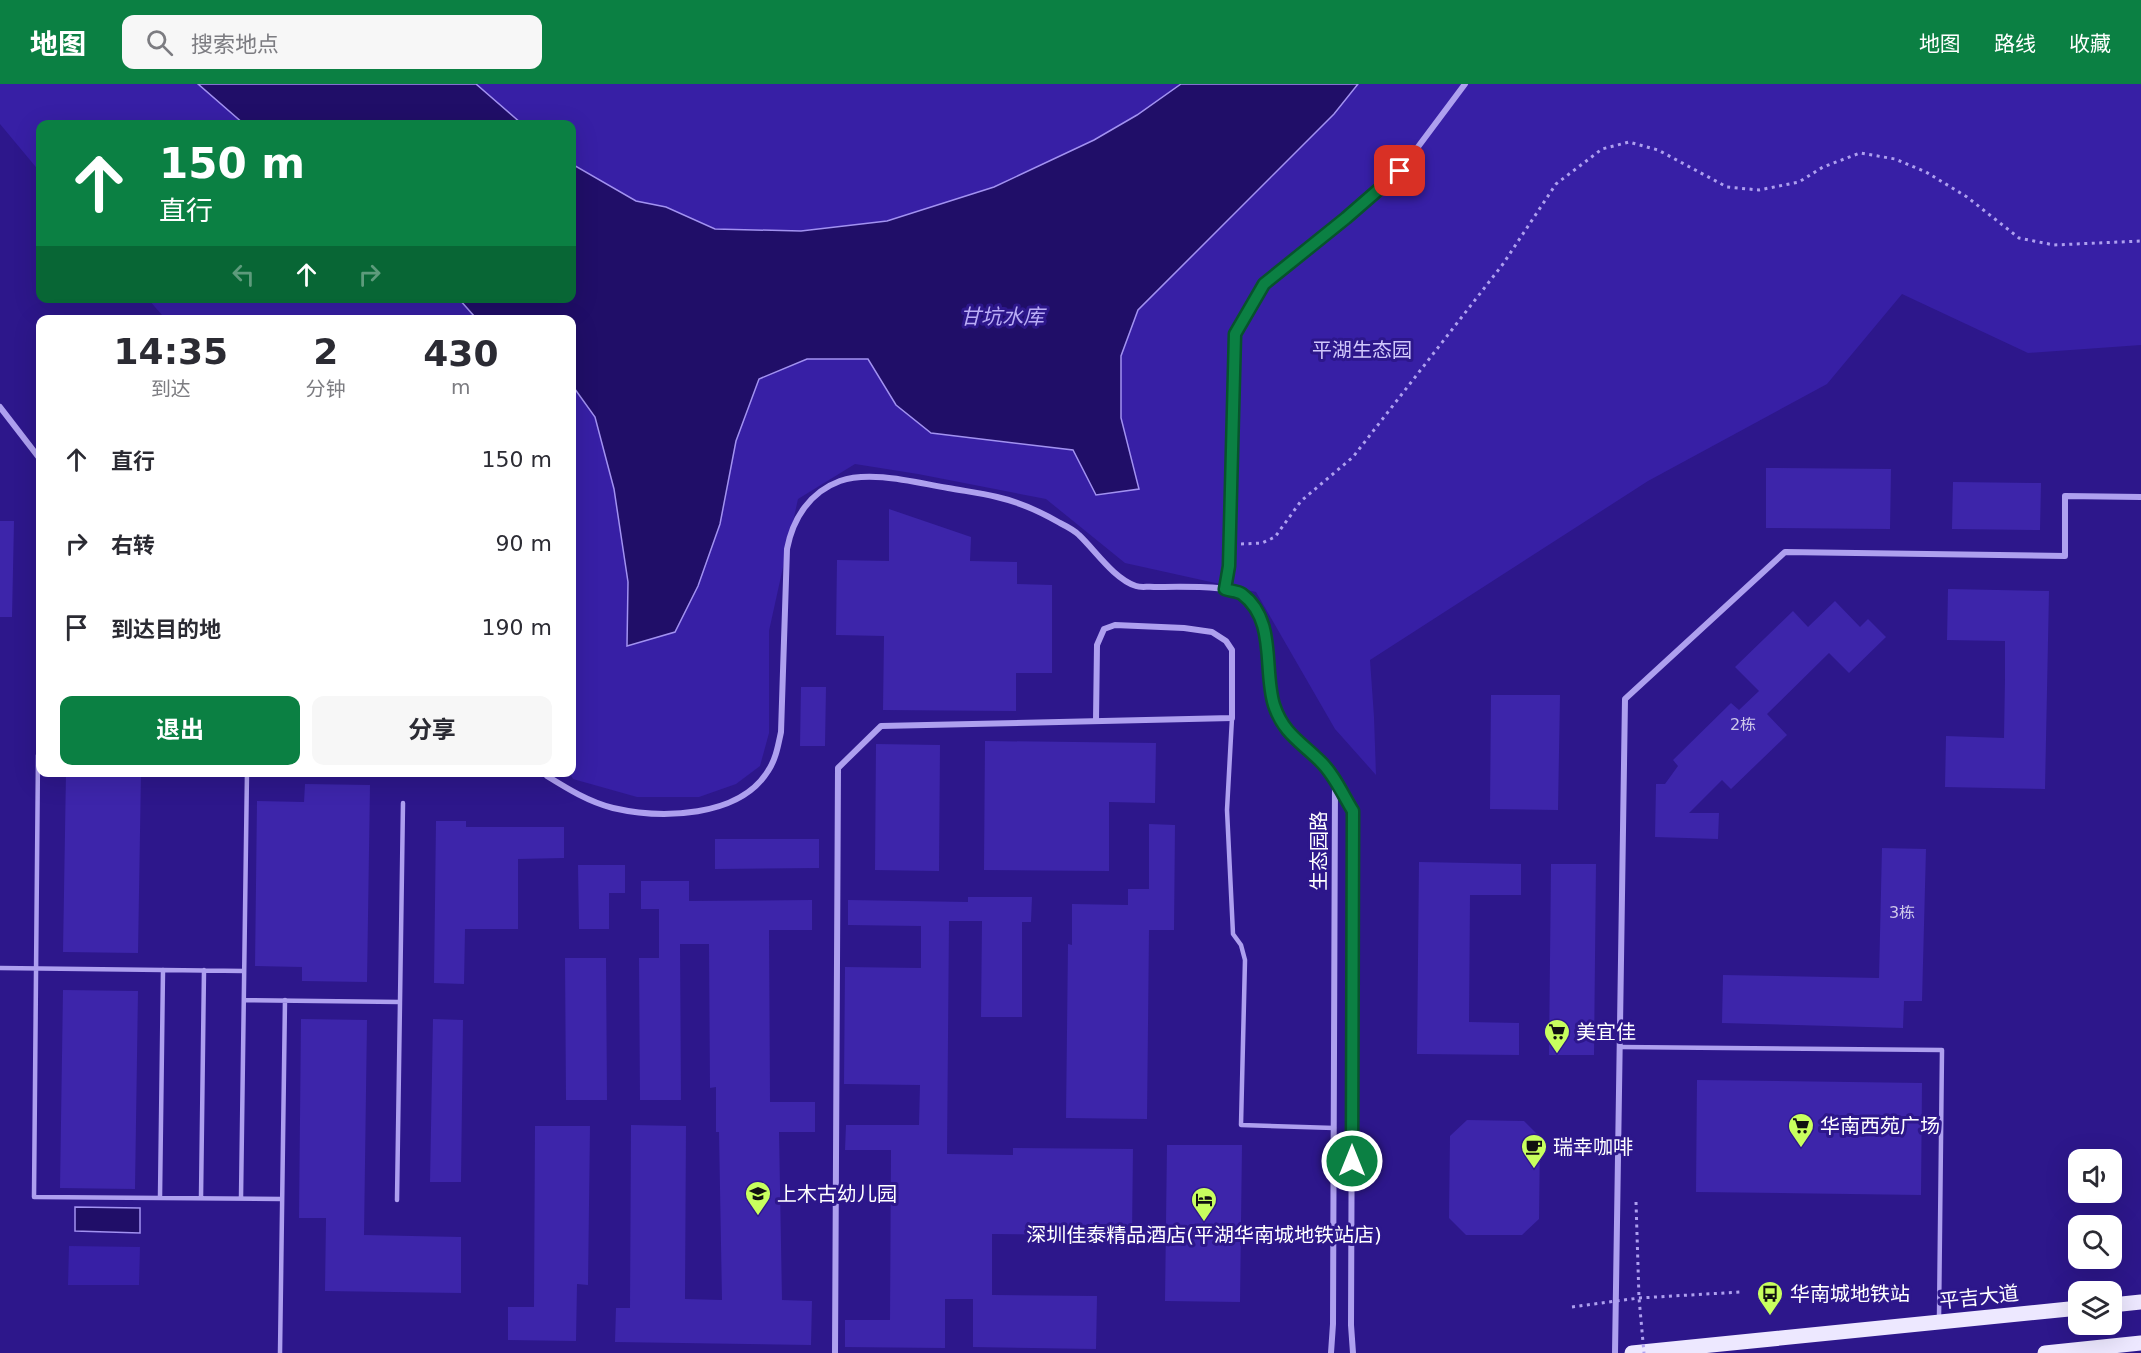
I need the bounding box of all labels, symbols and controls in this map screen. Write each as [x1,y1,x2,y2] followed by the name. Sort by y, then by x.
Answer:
[122,15,542,69] search box
[143,26,176,59] icon: search
[30,28,86,61] text: 地图
[191,32,279,57] text: 搜索地点
[1919,32,1961,56] text: 地图
[1994,32,2036,56] text: 路线
[2069,32,2111,56] text: 收藏
[159,139,305,188] text: 150 m
[60,144,138,222] icon: ahead
[1374,145,1425,196] pin
[1383,154,1416,187] icon: arrive
[159,195,213,226] text: 直行
[227,258,260,291] icon: left
[290,258,323,291] icon: ahead
[353,258,386,291] icon: right
[960,305,1047,329] water label: 甘坑水库
[114,331,228,372] text: 14:35
[313,331,338,372] text: 2
[423,333,498,374] text: 430
[1312,338,1412,362] park label: 平湖生态园
[451,375,471,399] text: m
[151,377,191,401] text: 到达
[306,377,346,401] text: 分钟
[60,443,93,476] icon: ahead
[482,447,552,472] text: 150 m
[111,449,155,474] text: 直行
[60,527,93,560] icon: right
[496,531,552,556] text: 90 m
[111,533,155,558] text: 右转
[60,611,93,644] icon: arrive
[482,615,552,640] text: 190 m
[111,617,221,642] text: 到达目的地
[60,696,300,765] button: 退出
[312,696,552,765] button: 分享
[1730,715,1756,734] house number: 2栋
[1307,811,1331,891] street label: 生态园路
[1889,903,1915,922] house number: 3栋
[1542,1017,1572,1055] supermarket icon: 美宜佳
[1576,1020,1636,1044] place label: 美宜佳
[1786,1111,1816,1149] supermarket icon: 华南西苑广场
[1820,1114,1940,1138] place label: 华南西苑广场
[1320,1129,1384,1193] position arrow
[1519,1132,1549,1170] cafe icon: 瑞幸咖啡
[1553,1135,1633,1159] place label: 瑞幸咖啡
[2068,1149,2122,1335] map controls
[2068,1149,2122,1203] button: sound
[743,1179,773,1217] school or university icon: 上木古幼儿园
[777,1182,897,1206] place label: 上木古幼儿园
[1189,1185,1219,1223] hotel icon: 深圳佳泰精品酒店(平湖华南城地铁站店)
[2068,1215,2122,1269] button: search
[1026,1223,1382,1247] place label: 深圳佳泰精品酒店(平湖华南城地铁站店)
[1755,1279,1785,1317] bus stop icon: 华南城地铁站
[1938,1281,2020,1313] street label: 平吉大道
[2068,1281,2122,1335] button: layers
[1790,1282,1910,1306] place label: 华南城地铁站

